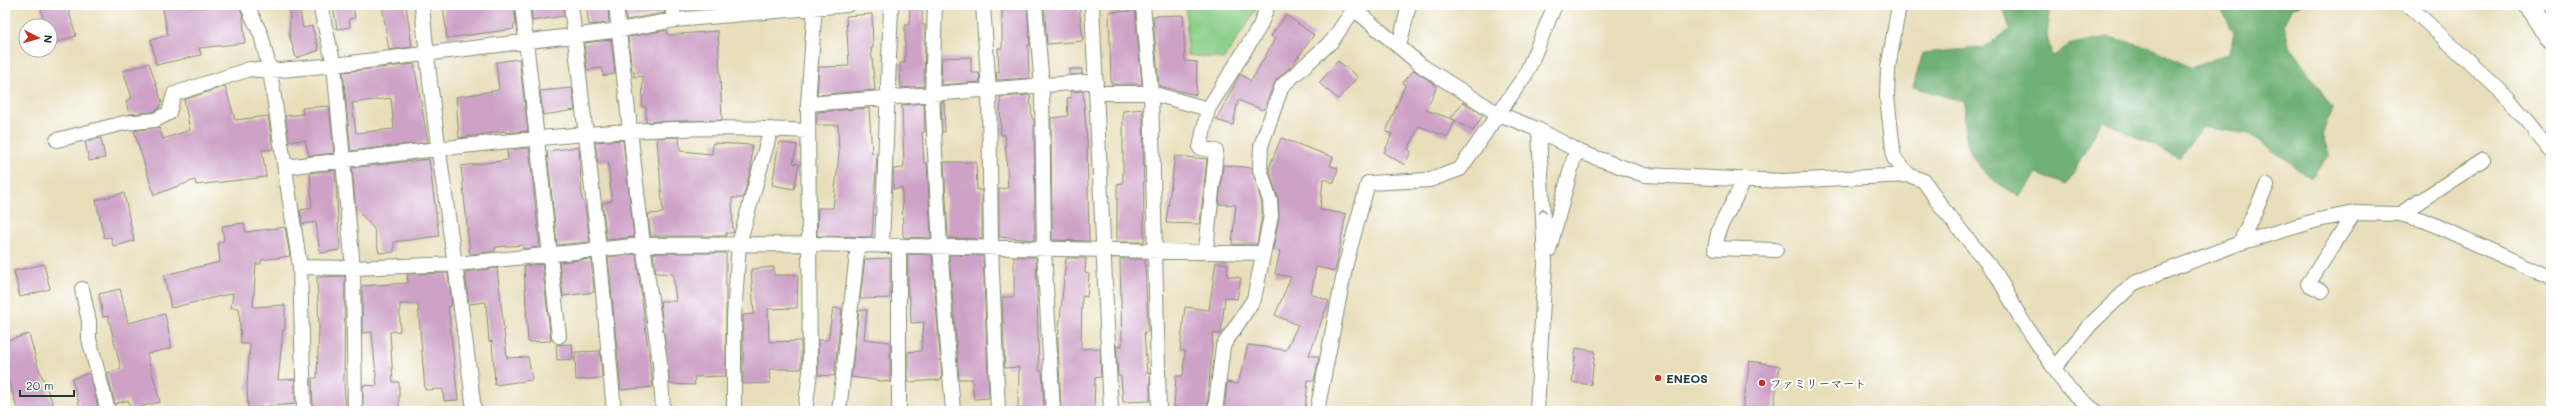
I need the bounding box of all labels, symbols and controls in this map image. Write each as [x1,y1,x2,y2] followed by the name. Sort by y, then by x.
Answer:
[18,18,58,58] north arrow
[41,34,56,44] text: N
[1538,208,1547,214] one-way arrow
[1666,370,1708,386] place label: ENEOS
[20,372,74,398] scale bar
[1653,373,1663,383] marker: ENEOS
[1770,375,1866,391] place label: ファミリーマート
[26,377,54,393] text: 20 m
[1757,378,1767,388] marker: ファミリーマート

